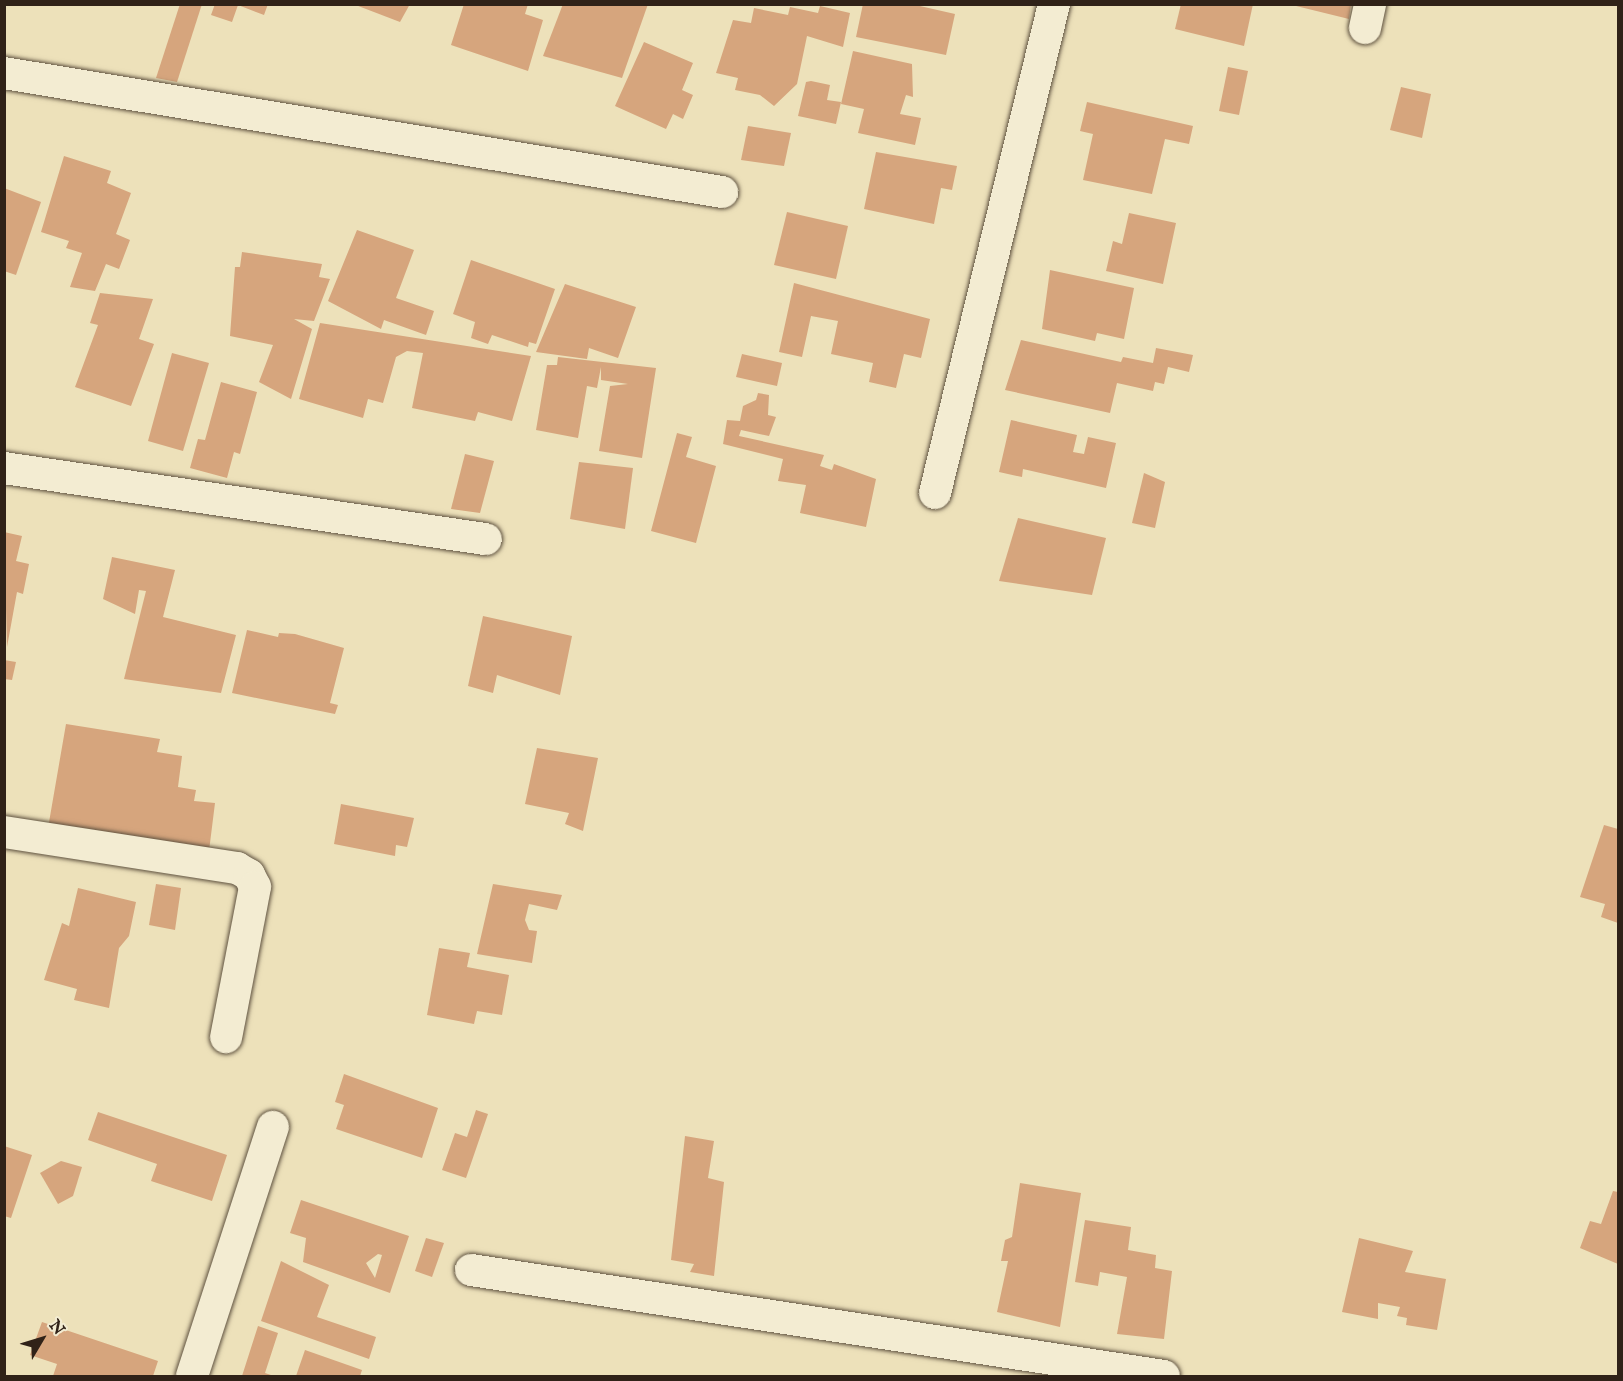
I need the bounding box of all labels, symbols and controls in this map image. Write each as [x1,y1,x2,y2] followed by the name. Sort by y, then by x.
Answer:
[12,1309,72,1369] north arrow
[44,1316,68,1340] text: N

